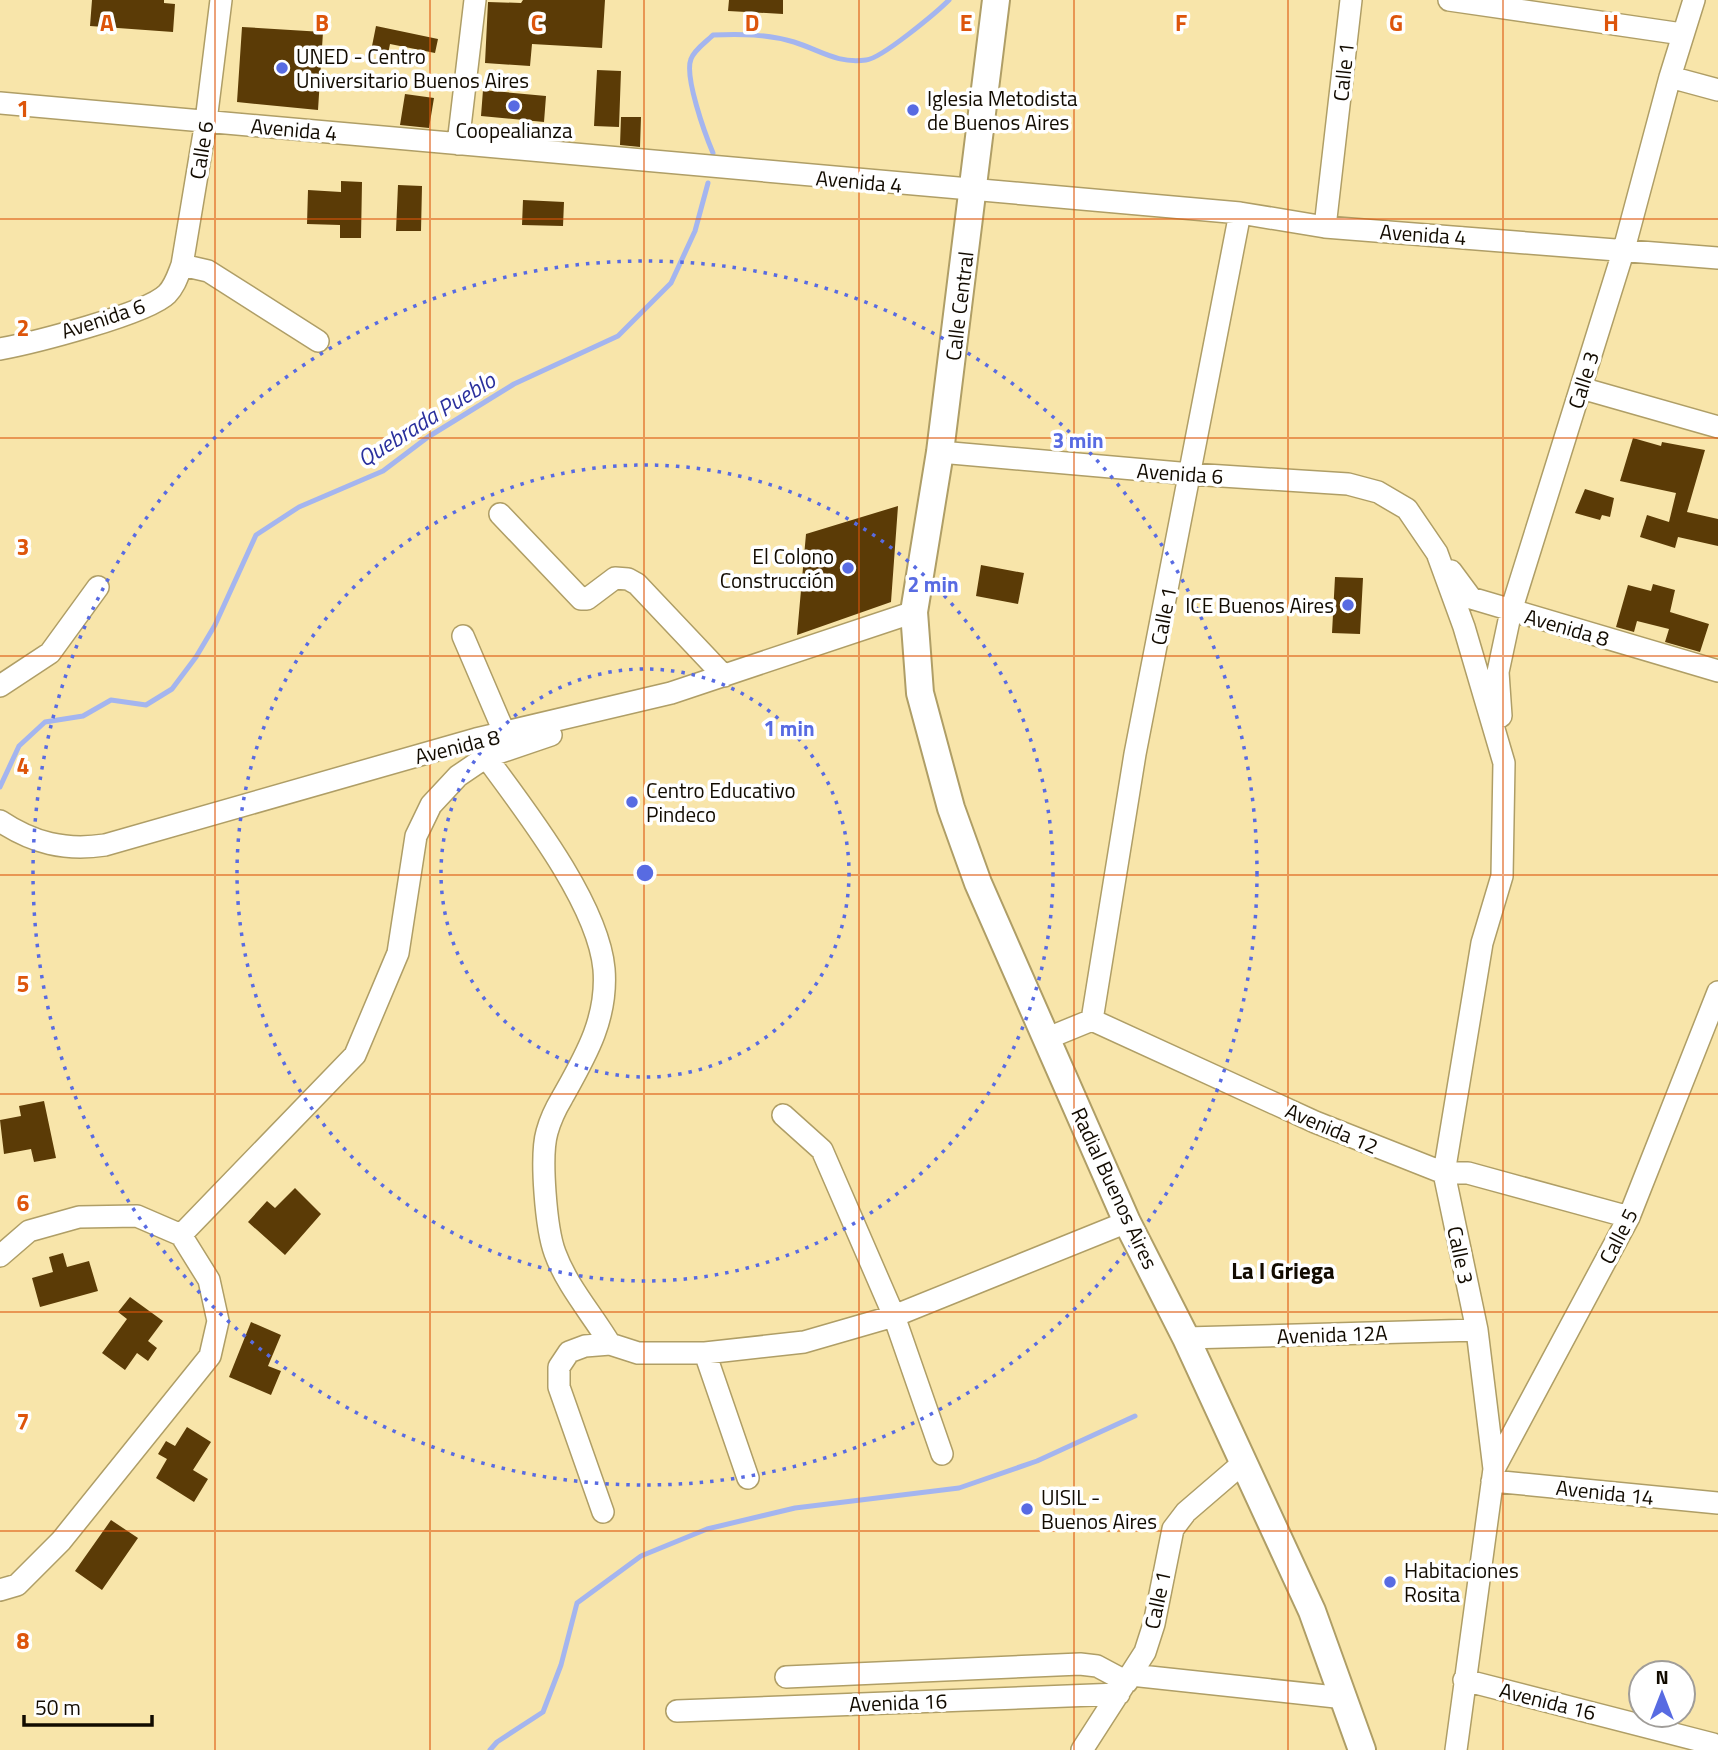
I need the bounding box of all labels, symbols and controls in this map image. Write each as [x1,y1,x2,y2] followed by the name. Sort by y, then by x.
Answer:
[100,5,114,40] text: A
[315,5,329,40] text: B
[531,5,543,40] text: C
[745,5,759,40] text: D
[960,5,972,40] text: E
[1175,5,1187,40] text: F
[1389,5,1403,40] text: G
[1603,5,1619,40] text: H
[296,40,529,96] place label: UNED - Centro Universitario Buenos Aires
[1324,41,1362,103] street label: Calle 1
[274,60,290,76] marker: UNED - Centro Universitario Buenos Aires
[927,82,1078,138] place label: Iglesia Metodista de Buenos Aires
[17,91,29,126] text: 1
[506,98,522,114] marker: Coopealianza
[905,102,921,118] marker: Iglesia Metodista de Buenos Aires
[249,109,339,149] street label: Avenida 4
[456,114,573,146] place label: Coopealianza
[181,119,221,181] street label: Calle 6
[814,161,904,201] street label: Avenida 4
[1379,215,1467,253] street label: Avenida 4
[936,249,982,363] street label: Calle Central
[57,289,149,347] street label: Avenida 6
[17,310,29,345] text: 2
[1559,347,1607,413] street label: Calle 3
[350,362,502,475] water label: Quebrada Pueblo
[1052,424,1104,456] text: 3 min
[1136,454,1224,492] street label: Avenida 6
[17,529,29,564] text: 3
[720,540,834,596] place label: El Colono Construcción
[840,560,856,576] marker: El Colono Construcción
[907,568,959,600] text: 2 min
[1142,584,1184,648] street label: Calle 1
[1185,589,1334,621] place label: ICE Buenos Aires
[1340,597,1356,613] marker: ICE Buenos Aires
[1521,600,1613,654] street label: Avenida 8
[763,712,815,744] text: 1 min
[411,720,503,772] street label: Avenida 8
[17,748,29,783] text: 4
[646,774,796,830] place label: Centro Educativo Pindeco
[624,794,640,810] marker: Centro Educativo Pindeco
[633,861,657,885] centre of rings
[17,966,29,1001] text: 5
[1280,1094,1384,1162] street label: Avenida 12
[1063,1102,1167,1274] street label: Radial Buenos Aires
[17,1185,30,1220] text: 6
[1590,1203,1646,1269] street label: Calle 5
[1439,1223,1483,1287] street label: Calle 3
[1231,1253,1335,1288] district label: La I Griega
[1276,1316,1388,1352] street label: Avenida 12A
[17,1404,29,1439] text: 7
[1554,1471,1656,1513] street label: Avenida 14
[1041,1481,1157,1537] place label: UISIL - Buenos Aires
[1019,1501,1035,1517] marker: UISIL - Buenos Aires
[1404,1554,1519,1610] place label: Habitaciones Rosita
[1135,1568,1179,1632] street label: Calle 1
[1382,1574,1398,1590] marker: Habitaciones Rosita
[17,1623,30,1658] text: 8
[1627,1659,1697,1729] north arrow
[1655,1662,1669,1691] text: N
[1496,1674,1600,1728] street label: Avenida 16
[24,1684,152,1728] scale bar
[848,1684,948,1720] street label: Avenida 16
[35,1691,81,1723] text: 50 m

